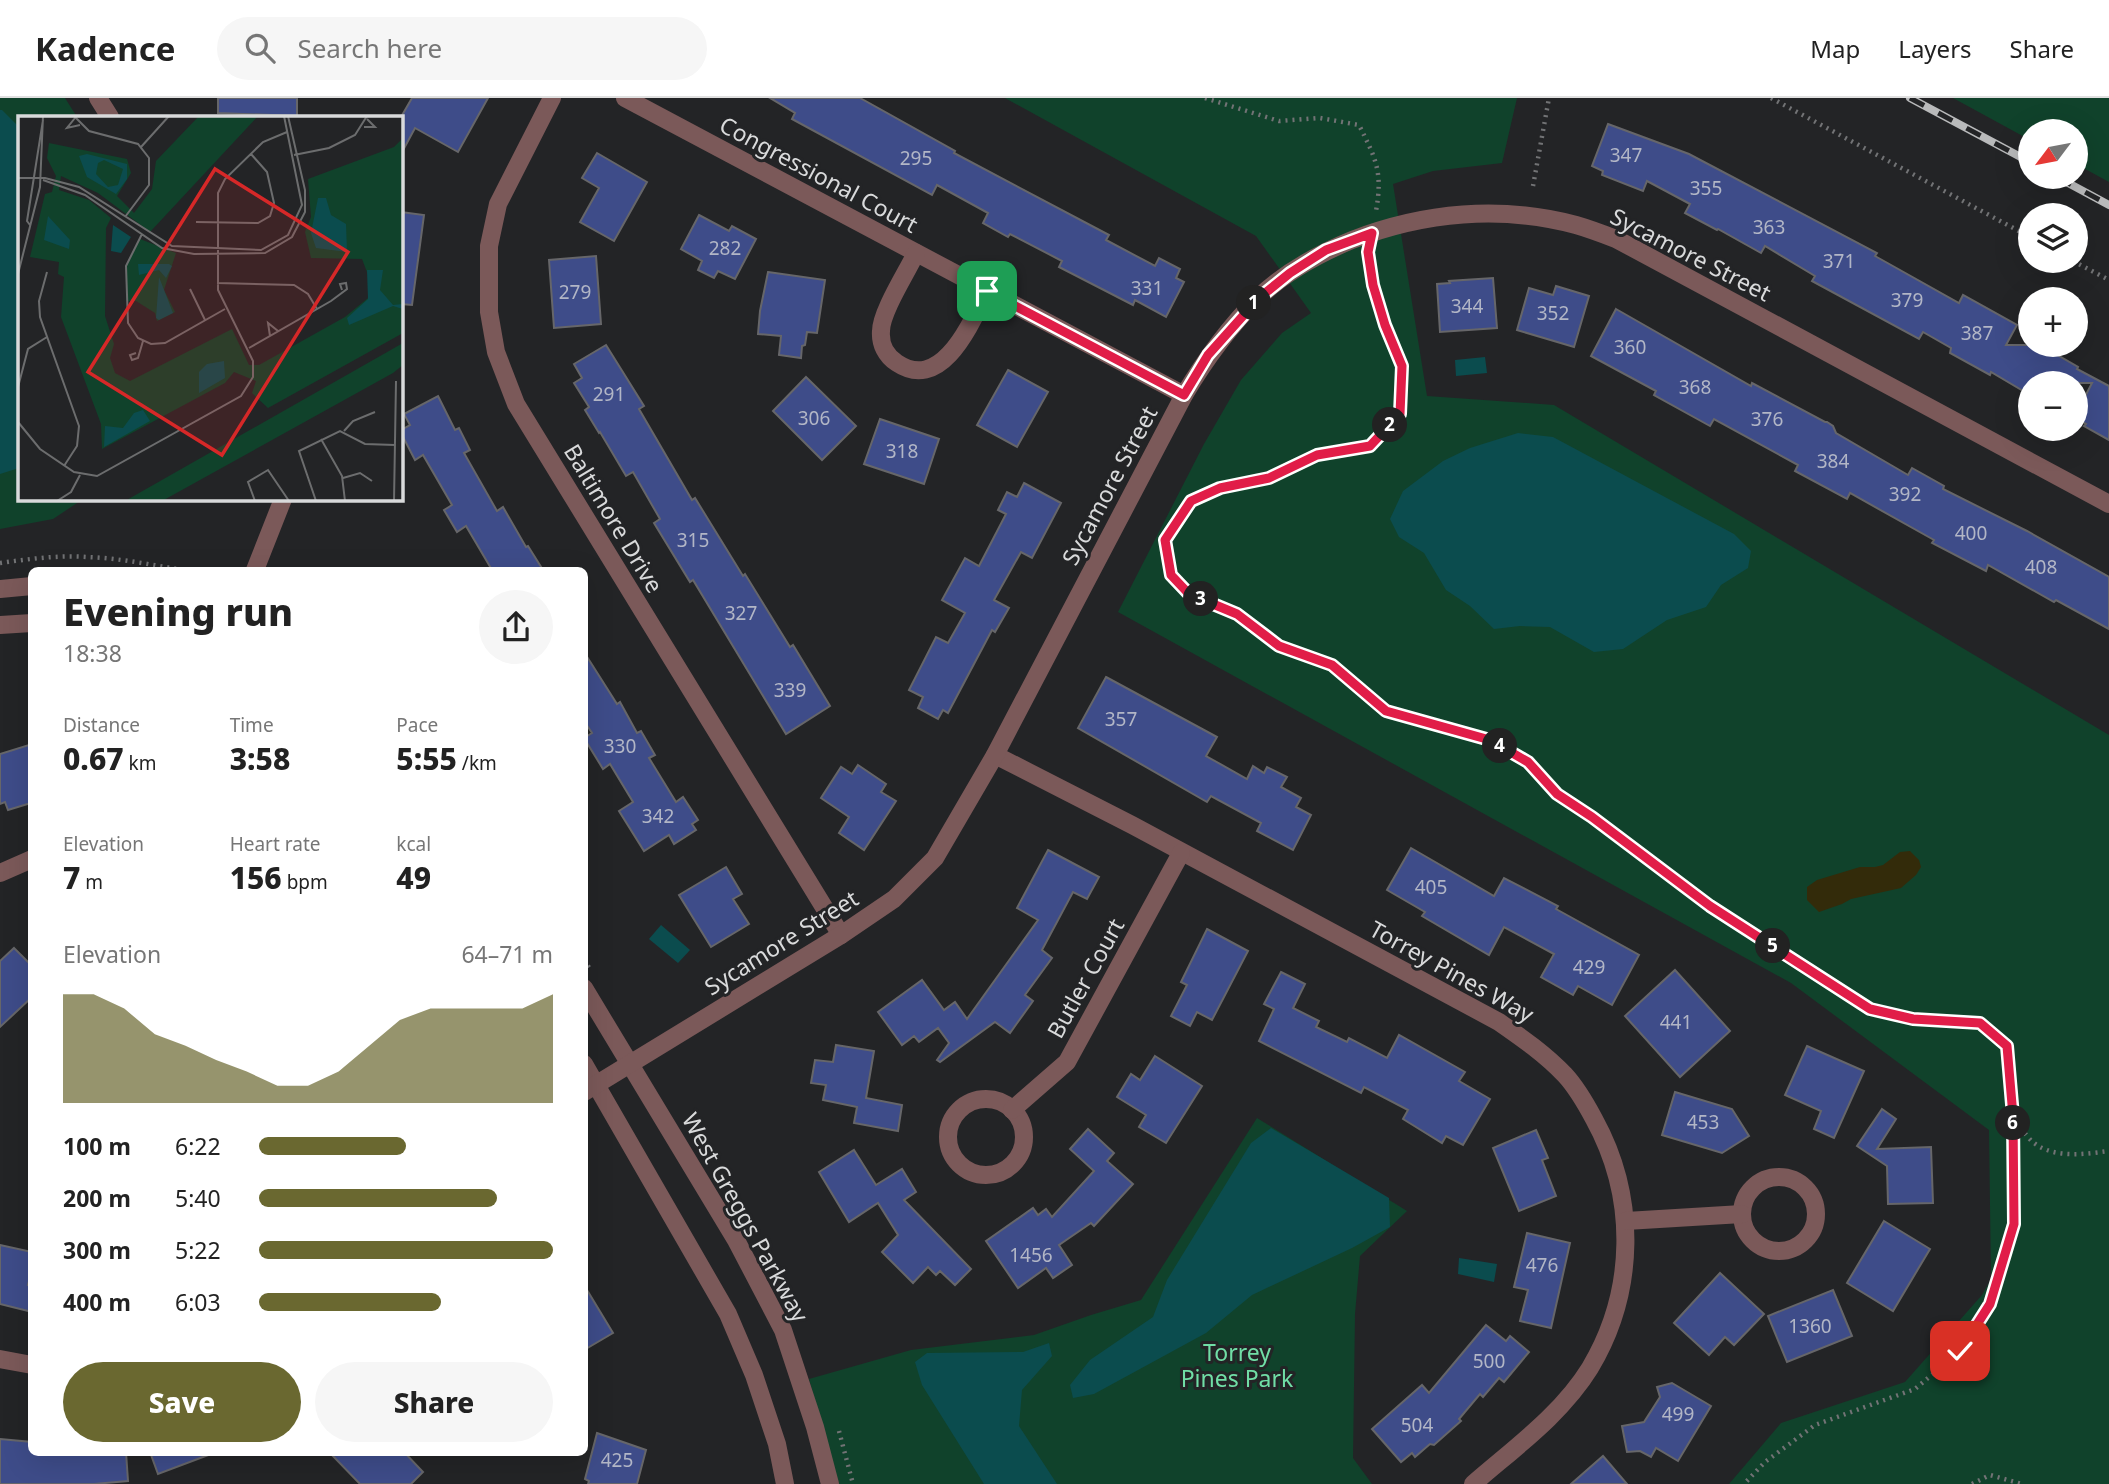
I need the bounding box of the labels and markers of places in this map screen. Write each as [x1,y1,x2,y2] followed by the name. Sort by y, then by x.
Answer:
[957,261,1017,321] pin
[1236,286,1272,320] pin: 1
[1372,408,1408,442] pin: 2
[1184,582,1218,616] pin: 3
[1482,728,1518,764] pin: 4
[1756,928,1790,964] pin: 5
[1996,1105,2030,1140] pin: 6
[1930,1321,1990,1381] pin

